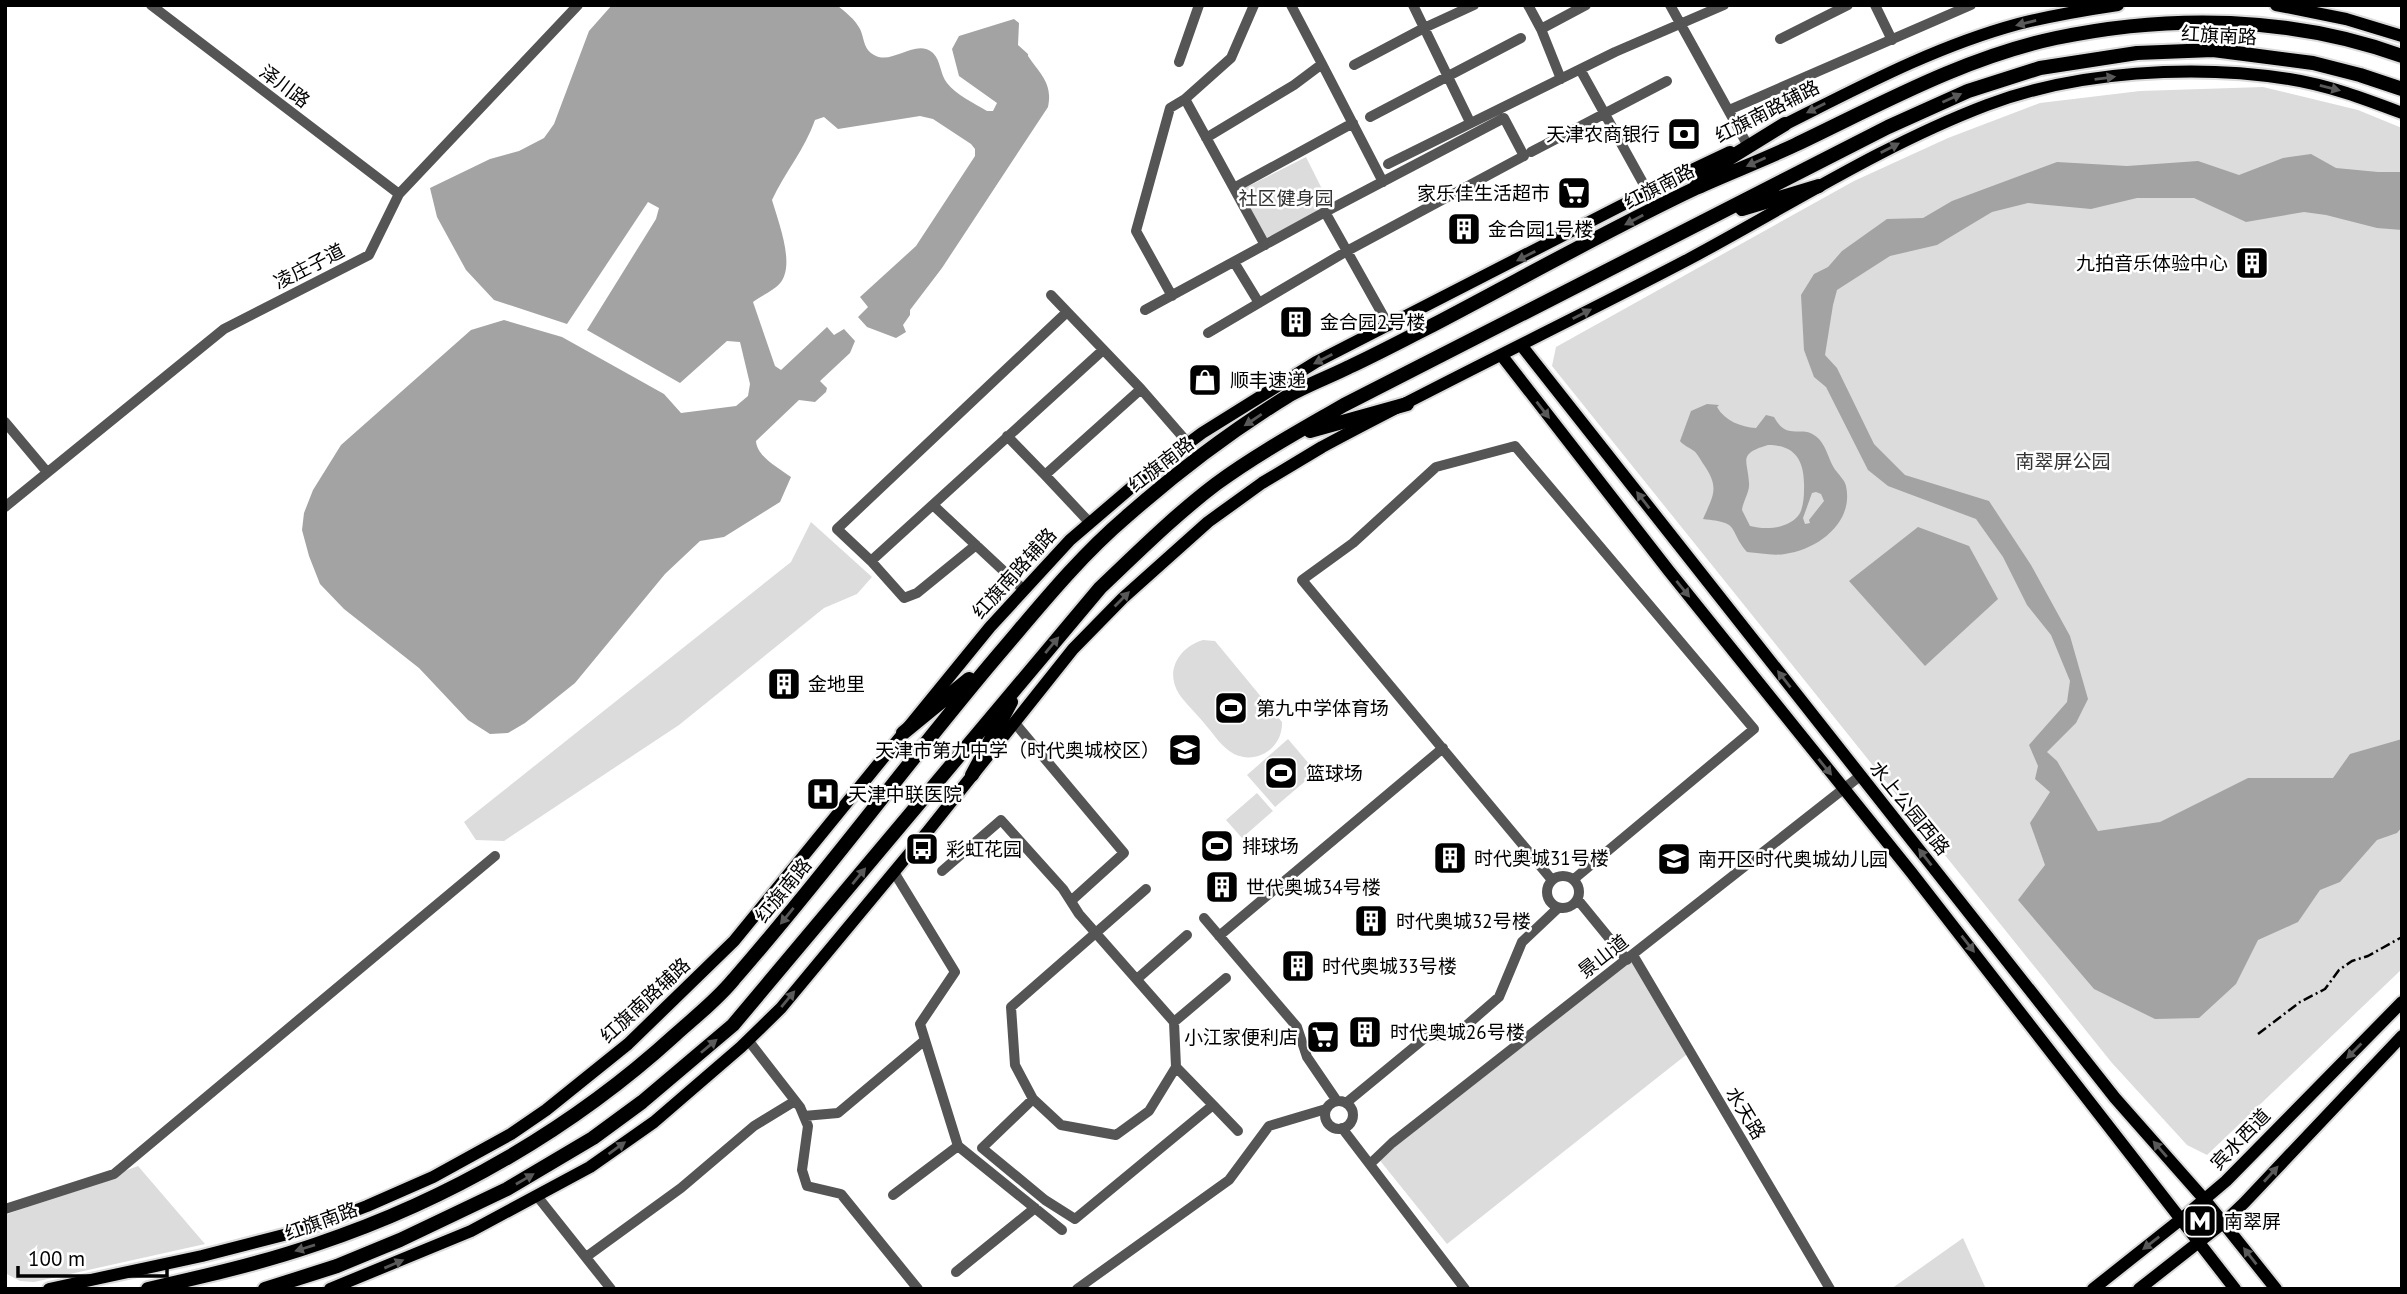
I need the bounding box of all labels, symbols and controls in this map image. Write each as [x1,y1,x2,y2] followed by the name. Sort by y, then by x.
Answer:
[2015,17,2037,28] one-way arrow
[2180,21,2258,49] street label: 红旗南路
[255,59,315,113] street label: 泽川路
[2094,73,2116,84] one-way arrow
[1711,74,1823,148] street label: 红旗南路辅路
[2320,84,2341,94] one-way arrow
[1942,92,1963,103] one-way arrow
[1806,102,1826,114] one-way arrow
[1665,115,1703,153] bank icon: 天津农商银行
[1546,122,1660,146] place label: 天津农商银行
[1880,143,1900,154] one-way arrow
[1746,156,1766,168] one-way arrow
[1620,158,1698,214] street label: 红旗南路
[1555,174,1593,212] supermarket icon: 家乐佳生活超市
[1417,181,1550,205] place label: 家乐佳生活超市
[1238,186,1334,210] park label: 社区健身园
[1445,210,1483,248] building icon: 金合园1号楼
[1624,215,1644,226] one-way arrow
[1488,217,1593,241] place label: 金合园1号楼
[270,238,348,294] street label: 凌庄子道
[2233,244,2271,282] building icon: 九拍音乐体验中心
[1516,250,1536,261] one-way arrow
[2076,251,2228,275] place label: 九拍音乐体验中心
[1277,303,1315,341] building icon: 金合园2号楼
[1572,309,1592,320] one-way arrow
[1320,310,1425,334] place label: 金合园2号楼
[1314,353,1333,365] one-way arrow
[1186,361,1224,399] shop icon: 顺丰速递
[1230,368,1306,392] place label: 顺丰速递
[1536,401,1550,419] one-way arrow
[1244,413,1262,427] one-way arrow
[1124,431,1198,497] street label: 红旗南路
[2015,449,2111,473] park label: 南翠屏公园
[1636,492,1651,510] one-way arrow
[967,523,1061,623] street label: 红旗南路辅路
[1676,580,1691,598] one-way arrow
[1114,591,1131,608] one-way arrow
[1044,636,1059,653] one-way arrow
[765,665,803,703] building icon: 金地里
[1777,670,1791,688] one-way arrow
[808,672,865,696] place label: 金地里
[1212,689,1250,727] sports icon: 第九中学体育场
[1256,696,1389,720] place label: 第九中学体育场
[1166,731,1204,769] school or university icon: 天津市第九中学（时代奥城校区）
[875,738,1160,762] place label: 天津市第九中学（时代奥城校区）
[1262,754,1300,792] sports icon: 篮球场
[1865,756,1955,860] street label: 水上公园西路
[1818,758,1832,776] one-way arrow
[1306,761,1363,785] place label: 篮球场
[804,775,842,813] hospital icon: 天津中联医院
[848,782,962,806] place label: 天津中联医院
[1198,827,1236,865] sports icon: 排球场
[903,830,941,868] bus stop icon: 彩虹花园
[1242,834,1299,858] place label: 排球场
[946,837,1022,861] place label: 彩虹花园
[1431,839,1469,877] building icon: 时代奥城31号楼
[1655,840,1693,878] school or university icon: 南开区时代奥城幼儿园
[1474,846,1609,870] place label: 时代奥城31号楼
[1698,847,1888,871] place label: 南开区时代奥城幼儿园
[1918,849,1933,866] one-way arrow
[750,853,816,927] street label: 红旗南路
[851,867,866,884] one-way arrow
[1203,868,1241,906] building icon: 世代奥城34号楼
[1246,875,1381,899] place label: 世代奥城34号楼
[1352,902,1390,940] building icon: 时代奥城32号楼
[780,907,795,924] one-way arrow
[1396,909,1531,933] place label: 时代奥城32号楼
[1573,929,1633,983] street label: 景山道
[1960,935,1975,953] one-way arrow
[1279,947,1317,985] building icon: 时代奥城33号楼
[595,952,695,1048] street label: 红旗南路辅路
[1322,954,1457,978] place label: 时代奥城33号楼
[780,991,795,1008] one-way arrow
[1346,1013,1384,1051] building icon: 时代奥城26号楼
[1304,1018,1342,1056] supermarket icon: 小江家便利店
[1390,1020,1525,1044] place label: 时代奥城26号楼
[1184,1025,1298,1049] place label: 小江家便利店
[700,1039,717,1054] one-way arrow
[2346,1042,2363,1058] one-way arrow
[1721,1082,1771,1144] street label: 水天路
[2205,1103,2275,1175] street label: 宾水西道
[2153,1140,2168,1157] one-way arrow
[608,1141,626,1155] one-way arrow
[2263,1165,2279,1183] one-way arrow
[515,1173,534,1185] one-way arrow
[281,1197,361,1245] street label: 红旗南路
[2181,1202,2219,1240] metro station icon: 南翠屏
[2224,1209,2281,1233] place label: 南翠屏
[18,1234,166,1278] scale bar
[2143,1236,2161,1251] one-way arrow
[294,1244,315,1254] one-way arrow
[28,1245,85,1272] text: 100 m
[2242,1247,2257,1265] one-way arrow
[383,1259,404,1270] one-way arrow

